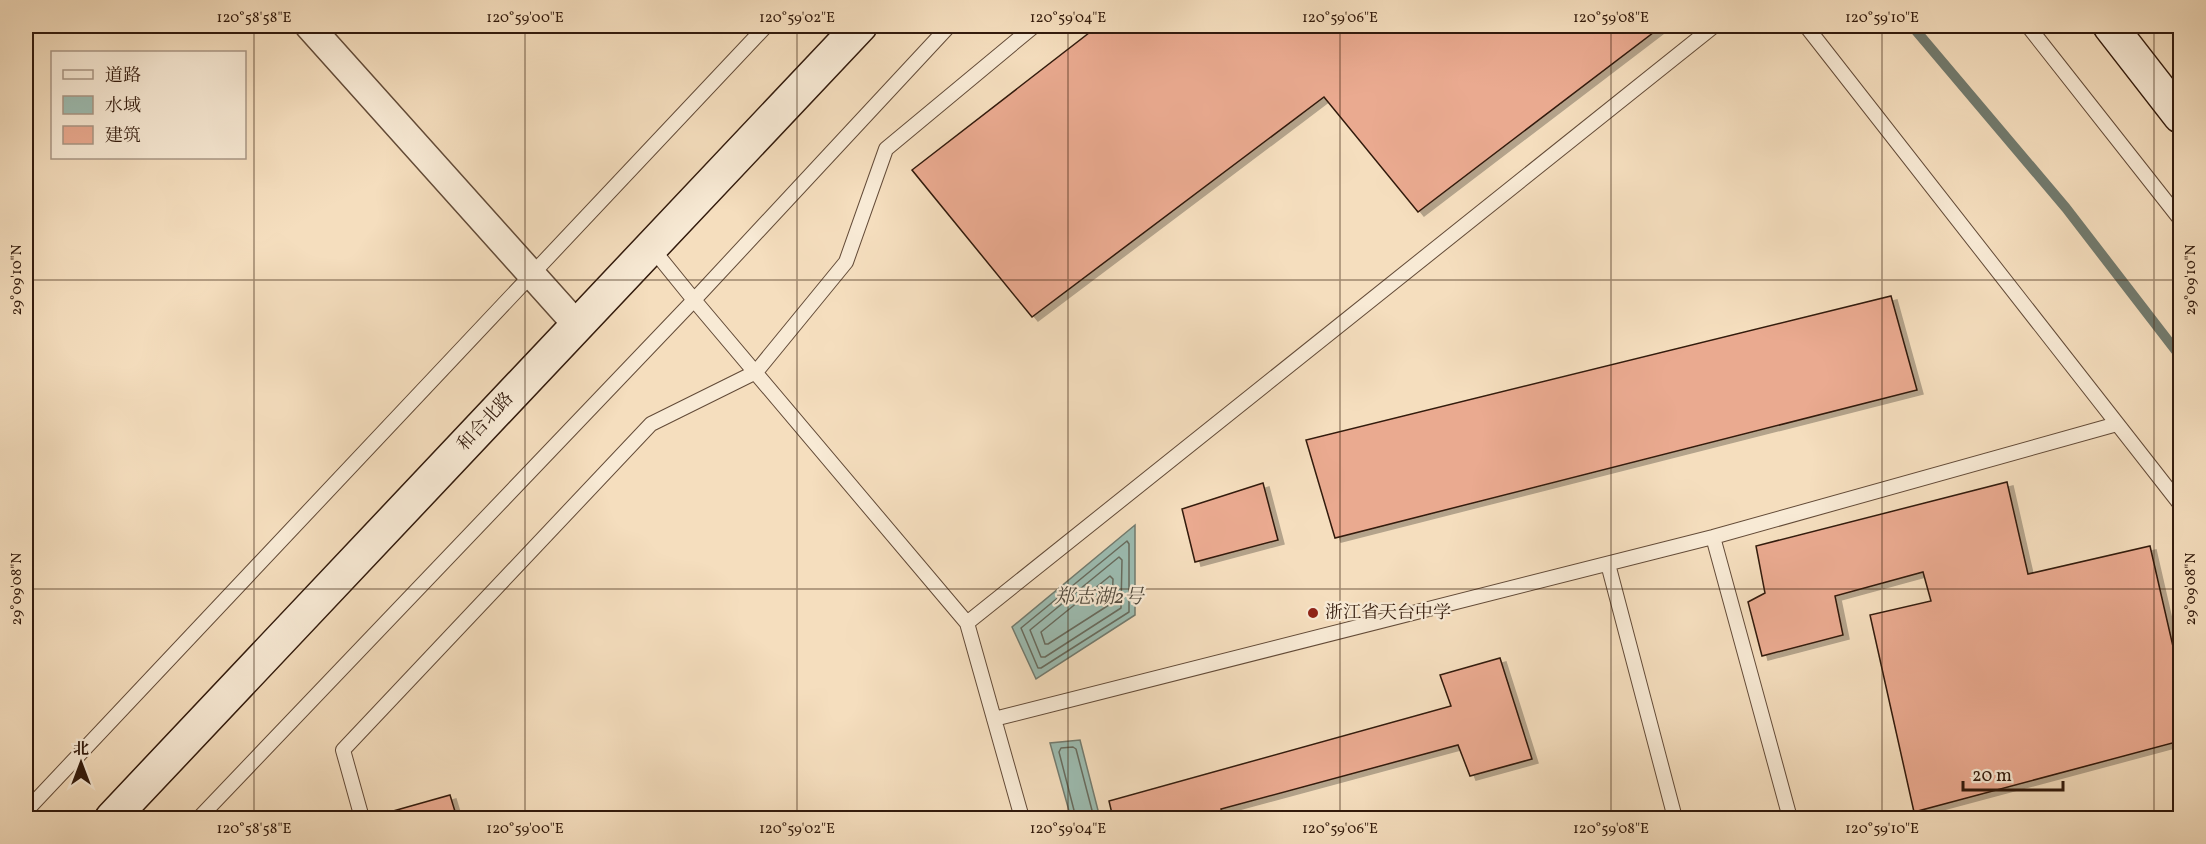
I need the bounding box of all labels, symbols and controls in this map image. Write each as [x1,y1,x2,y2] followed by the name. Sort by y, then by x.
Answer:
[217,8,291,29] text: 120°58'58"E
[486,8,564,29] text: 120°59'00"E
[759,8,835,29] text: 120°59'02"E
[1030,8,1106,29] text: 120°59'04"E
[1302,8,1378,29] text: 120°59'06"E
[1573,8,1649,29] text: 120°59'08"E
[1845,8,1919,29] text: 120°59'10"E
[51,51,246,159] legend
[105,64,141,89] text: 道路
[105,94,141,119] text: 水域
[105,124,141,149] text: 建筑
[7,244,28,316] text: 29°09'10"N
[2181,244,2202,316] text: 29°09'10"N
[452,387,520,457] street label: 和合北路
[7,553,28,625] text: 29°09'08"N
[2181,553,2202,625] text: 29°09'08"N
[1054,584,1146,612] water label: 郑志湖2号
[1325,601,1451,626] place label: 浙江省天台中学
[1306,606,1320,620] marker: 浙江省天台中学
[51,733,111,793] north arrow
[73,739,89,761] text: 北
[1963,754,2064,792] scale bar
[1972,764,2012,789] text: 20 m
[217,819,291,840] text: 120°58'58"E
[486,819,564,840] text: 120°59'00"E
[759,819,835,840] text: 120°59'02"E
[1030,819,1106,840] text: 120°59'04"E
[1302,819,1378,840] text: 120°59'06"E
[1573,819,1649,840] text: 120°59'08"E
[1845,819,1919,840] text: 120°59'10"E

